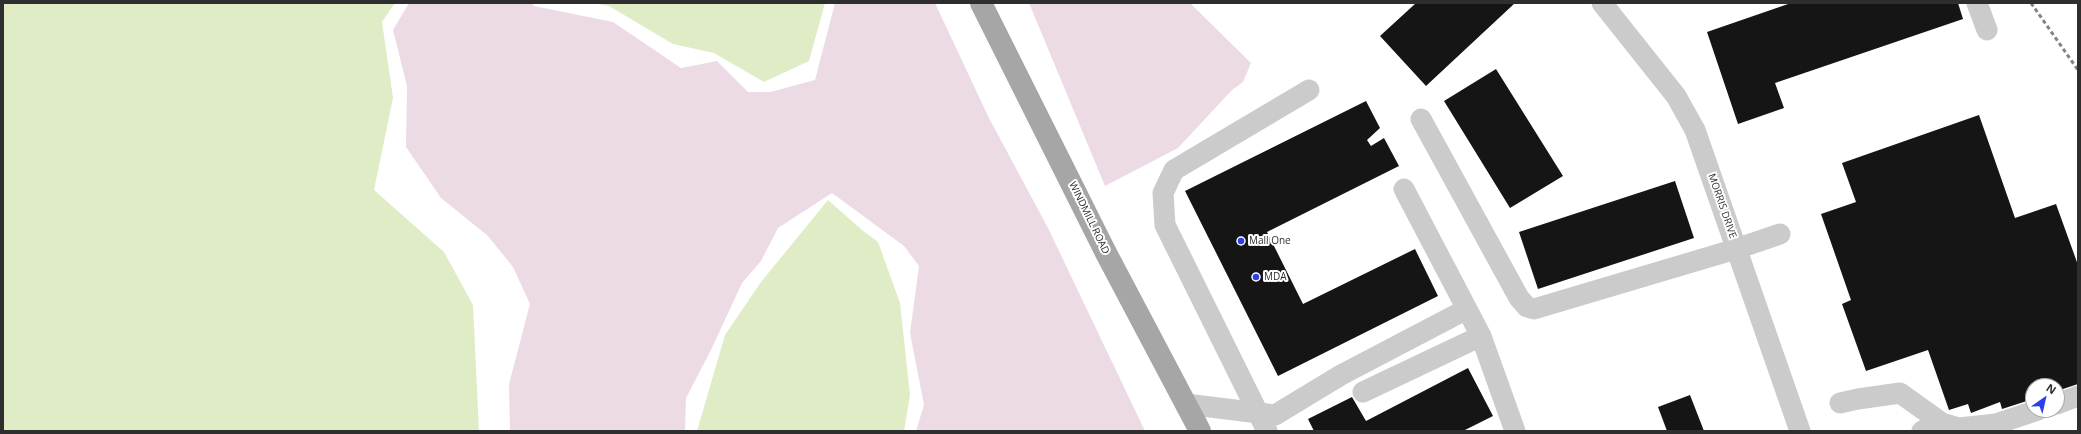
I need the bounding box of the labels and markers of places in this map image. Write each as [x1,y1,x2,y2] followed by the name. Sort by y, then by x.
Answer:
[1249,235,1291,247] place label: Mall One
[1236,236,1246,246] marker: Mall One
[1264,271,1287,283] place label: MDA
[1251,272,1261,282] marker: MDA

